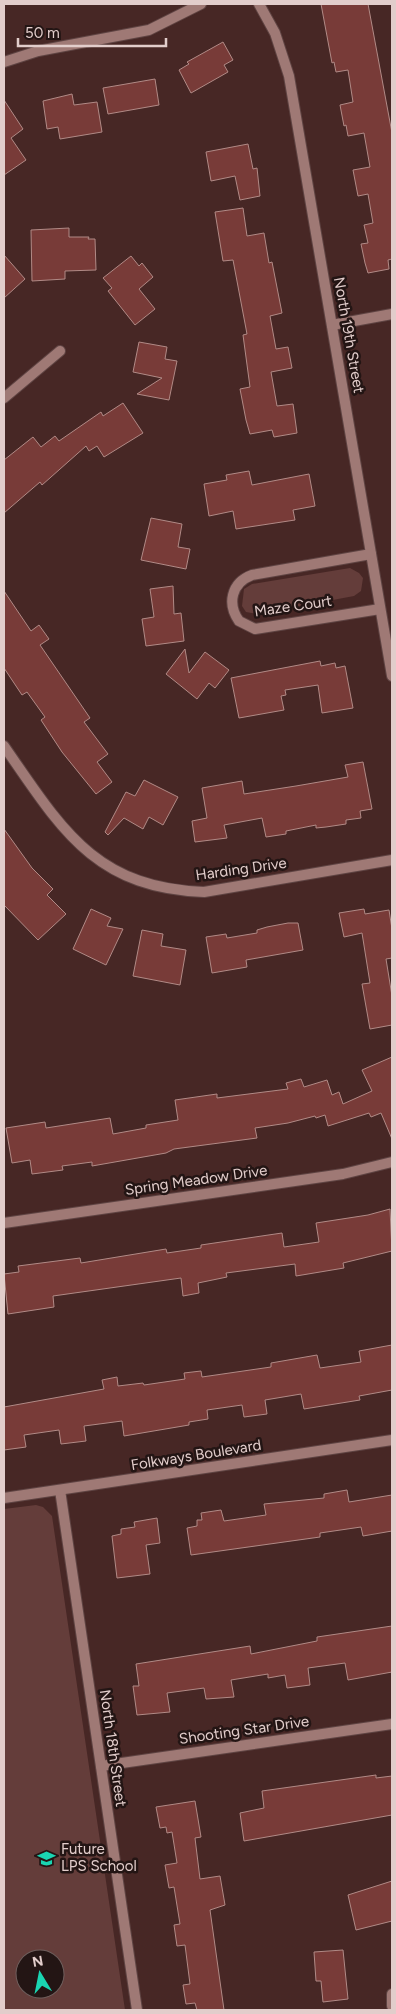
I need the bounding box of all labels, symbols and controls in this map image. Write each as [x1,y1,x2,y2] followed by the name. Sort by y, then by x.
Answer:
[18,15,165,47] scale bar
[25,24,60,42] text: 50 m
[330,276,368,395] street label: North 19th Street
[253,592,333,620] street label: Maze Court
[194,854,288,884] street label: Harding Drive
[124,1161,268,1199] street label: Spring Meadow Drive
[130,1436,262,1474] street label: Folkways Boulevard
[96,1688,130,1808] street label: North 18th Street
[178,1712,310,1748] street label: Shooting Star Drive
[61,1840,137,1875] place label: Future LPS School
[37,1848,57,1868] school or university icon: Future LPS School
[15,1949,65,1999] north arrow
[31,1952,45,1971] text: N

